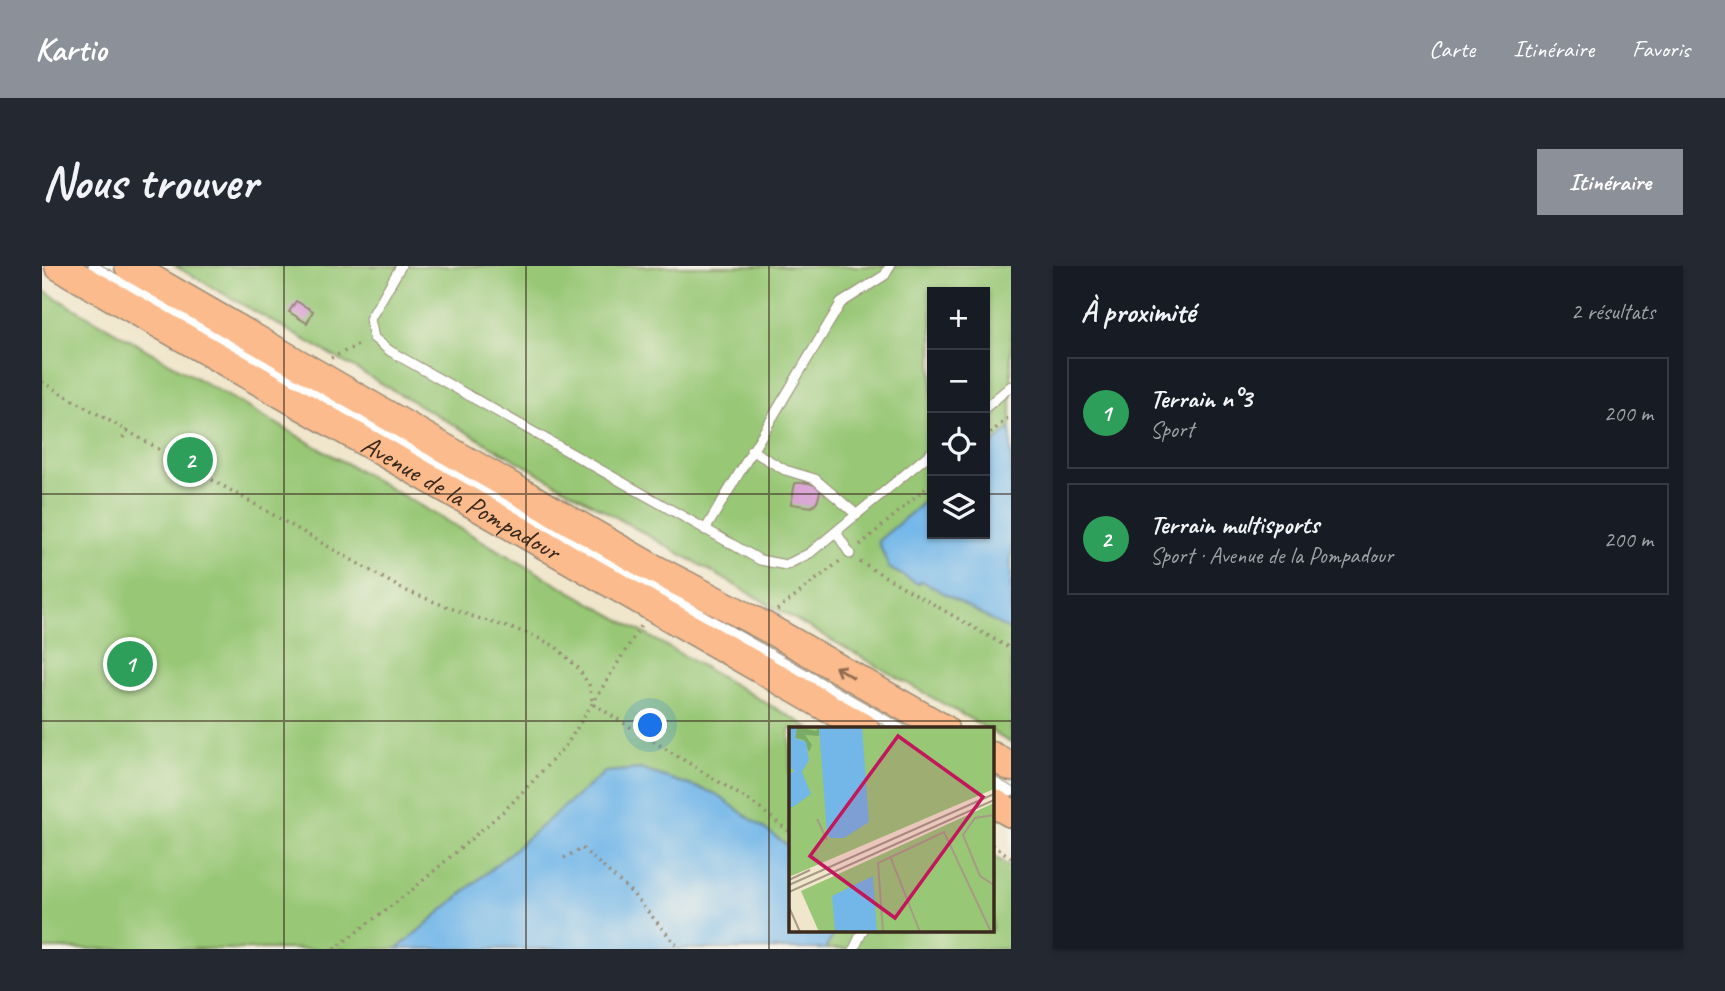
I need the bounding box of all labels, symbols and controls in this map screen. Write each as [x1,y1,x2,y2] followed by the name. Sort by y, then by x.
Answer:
[35,28,106,70] text: Kartio
[1429,34,1475,64] text: Carte
[1513,34,1594,64] text: Itinéraire
[1632,34,1690,64] text: Favoris
[1537,149,1683,215] button: Itinéraire
[42,151,257,213] text: Nous trouver
[927,287,990,539] map controls
[927,287,990,350] button: +
[1081,293,1195,331] text: À proximité
[1571,297,1655,326] text: 2 résultats
[927,350,990,413] button: −
[1150,382,1252,415] text: Terrain n°3
[1101,399,1111,428] text: 1
[1604,399,1653,428] text: 200 m
[927,413,990,476] button: locate
[1150,415,1194,444] text: Sport
[355,427,569,570] street label: Avenue de la Pompadour
[167,434,213,486] pin: 2
[927,476,990,539] button: layers
[1150,508,1319,541] text: Terrain multisports
[1101,525,1111,554] text: 2
[1604,525,1653,554] text: 200 m
[1150,541,1393,570] text: Sport · Avenue de la Pompadour
[107,638,153,690] pin: 1
[834,665,855,678] one-way arrow
[633,708,667,742] your location
[789,727,993,932] inset map

